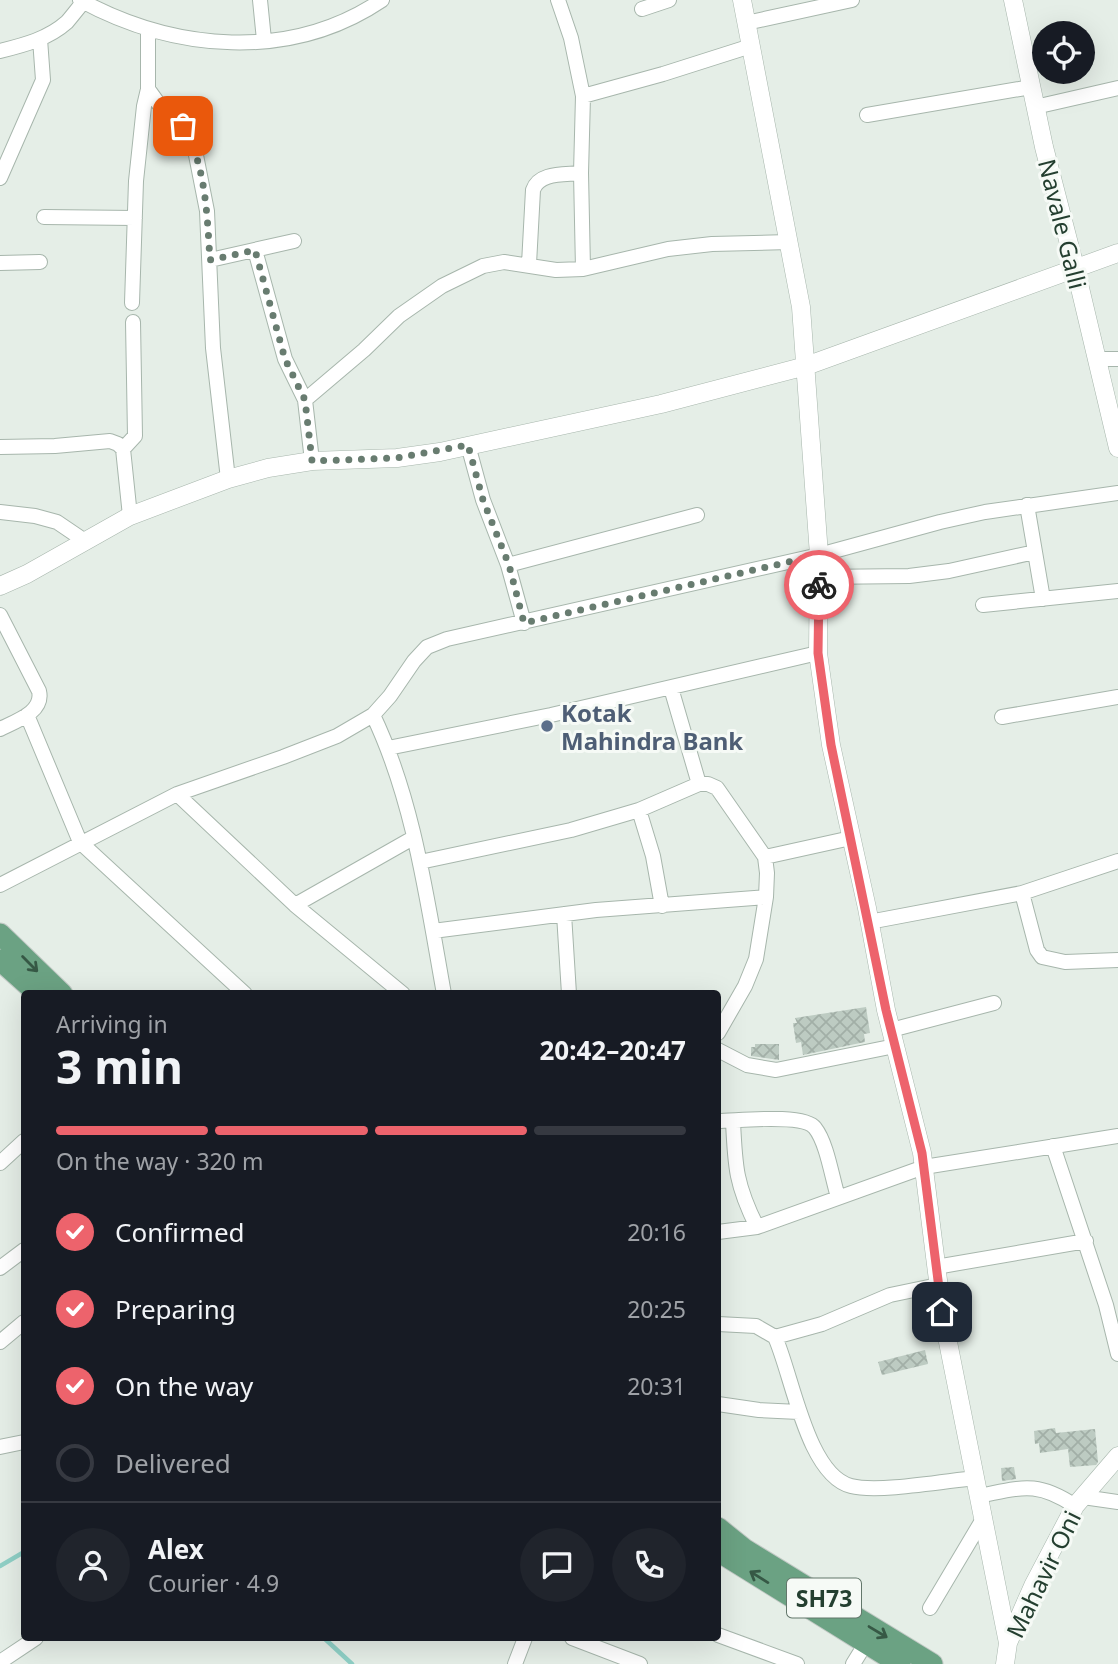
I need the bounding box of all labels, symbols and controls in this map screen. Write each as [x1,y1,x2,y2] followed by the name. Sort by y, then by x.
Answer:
[1032,21,1095,84] map controls
[1032,21,1095,84] button: locate
[153,96,213,156] pin
[164,107,202,145] icon: bag
[1031,156,1095,292] street label: Navale Galli
[784,550,854,620] courier
[800,566,838,604] icon: bike
[561,696,743,757] place label: Kotak Mahindra Bank
[539,718,555,734] marker: Kotak Mahindra Bank
[22,955,39,972] one-way arrow
[56,1008,168,1040] text: Arriving in
[539,1032,686,1068] text: 20:42–20:47
[56,1035,183,1097] text: 3 min
[56,1145,263,1177] text: On the way · 320 m
[56,1213,94,1251] icon: check
[115,1214,245,1250] text: Confirmed
[627,1216,686,1248] text: 20:16
[912,1282,972,1342] pin
[56,1290,94,1328] icon: check
[115,1291,236,1327] text: Preparing
[627,1293,686,1325] text: 20:25
[923,1293,961,1331] icon: home
[56,1367,94,1405] icon: check
[115,1368,253,1404] text: On the way
[627,1370,686,1402] text: 20:31
[115,1445,231,1481] text: Delivered
[998,1505,1088,1643] street label: Mahavir Oni
[56,1528,130,1602] button: person
[520,1528,594,1602] button: chat
[612,1528,686,1602] button: phone
[148,1531,204,1567] text: Alex
[148,1567,279,1599] text: Courier · 4.9
[749,1569,769,1583] one-way arrow
[787,1578,861,1618] road number: SH73
[867,1625,887,1639] one-way arrow

